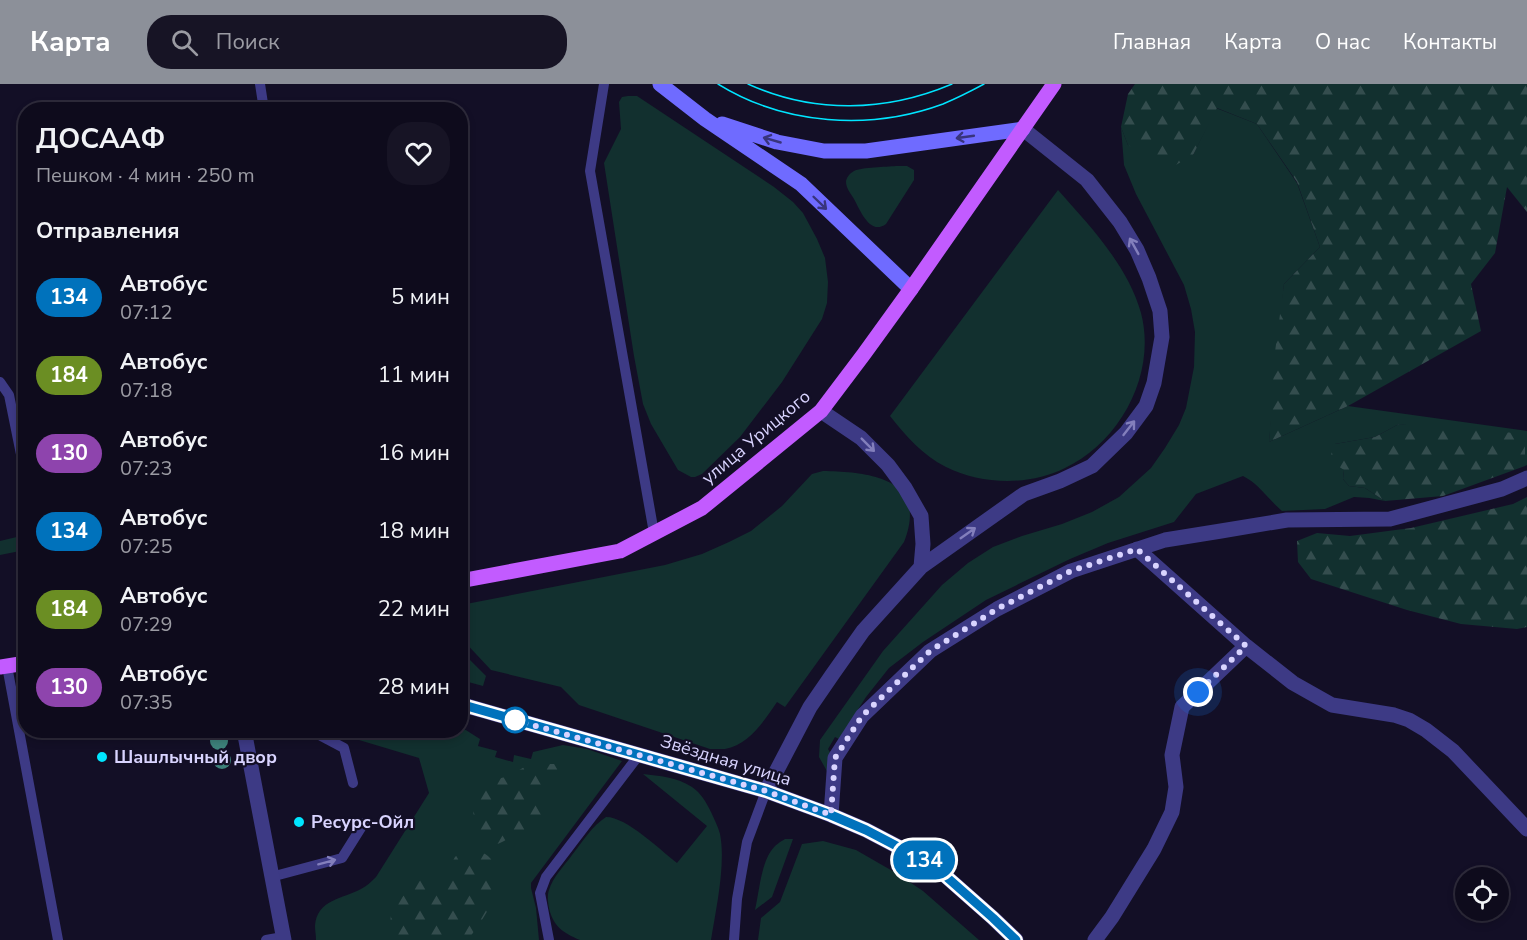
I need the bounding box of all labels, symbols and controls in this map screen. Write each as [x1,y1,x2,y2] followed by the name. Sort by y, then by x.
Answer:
[147,15,567,69] search box
[30,23,111,61] text: Карта
[168,26,201,59] icon: search
[216,27,280,57] text: Поиск
[1113,28,1191,56] text: Главная
[1224,28,1282,56] text: Карта
[1315,28,1370,56] text: О нас
[1403,28,1497,56] text: Контакты
[36,120,165,158] text: ДОСААФ
[387,122,450,185] button: heart
[956,132,976,143] one-way arrow
[763,134,782,145] one-way arrow
[36,162,255,189] text: Пешком · 4 мин · 250 m
[812,196,827,210] one-way arrow
[36,216,180,246] text: Отправления
[1128,238,1140,255] one-way arrow
[120,269,208,299] text: Автобус
[391,282,450,312] text: 5 мин
[50,283,88,311] text: 134
[120,299,173,326] text: 07:12
[120,347,208,377] text: Автобус
[378,360,450,390] text: 11 мин
[50,361,88,389] text: 184
[120,377,173,404] text: 07:18
[697,384,815,490] street label: улица Урицкого
[1123,421,1136,437] one-way arrow
[120,425,208,455] text: Автобус
[378,438,450,468] text: 16 мин
[861,438,876,452] one-way arrow
[50,439,88,467] text: 130
[120,455,173,482] text: 07:23
[120,503,208,533] text: Автобус
[378,516,450,546] text: 18 мин
[50,517,88,545] text: 134
[960,527,976,539] one-way arrow
[120,533,173,560] text: 07:25
[120,581,208,611] text: Автобус
[378,594,450,624] text: 22 мин
[50,595,88,623] text: 184
[120,611,173,638] text: 07:29
[120,659,208,689] text: Автобус
[378,672,450,702] text: 28 мин
[50,673,88,701] text: 130
[1183,677,1213,707] your location
[120,689,173,716] text: 07:35
[502,707,528,733] unlabelled marker
[658,729,794,791] street label: Звёздная улица
[114,745,277,769] place label: Шашлычный двор
[95,750,109,764] marker: Шашлычный двор
[311,810,414,834] place label: Ресурс-Ойл
[292,815,306,829] marker: Ресурс-Ойл
[890,840,958,880] line badge: 134
[905,846,943,874] text: 134
[317,856,336,868] one-way arrow
[1455,867,1509,921] map controls
[1455,867,1509,921] button: locate

